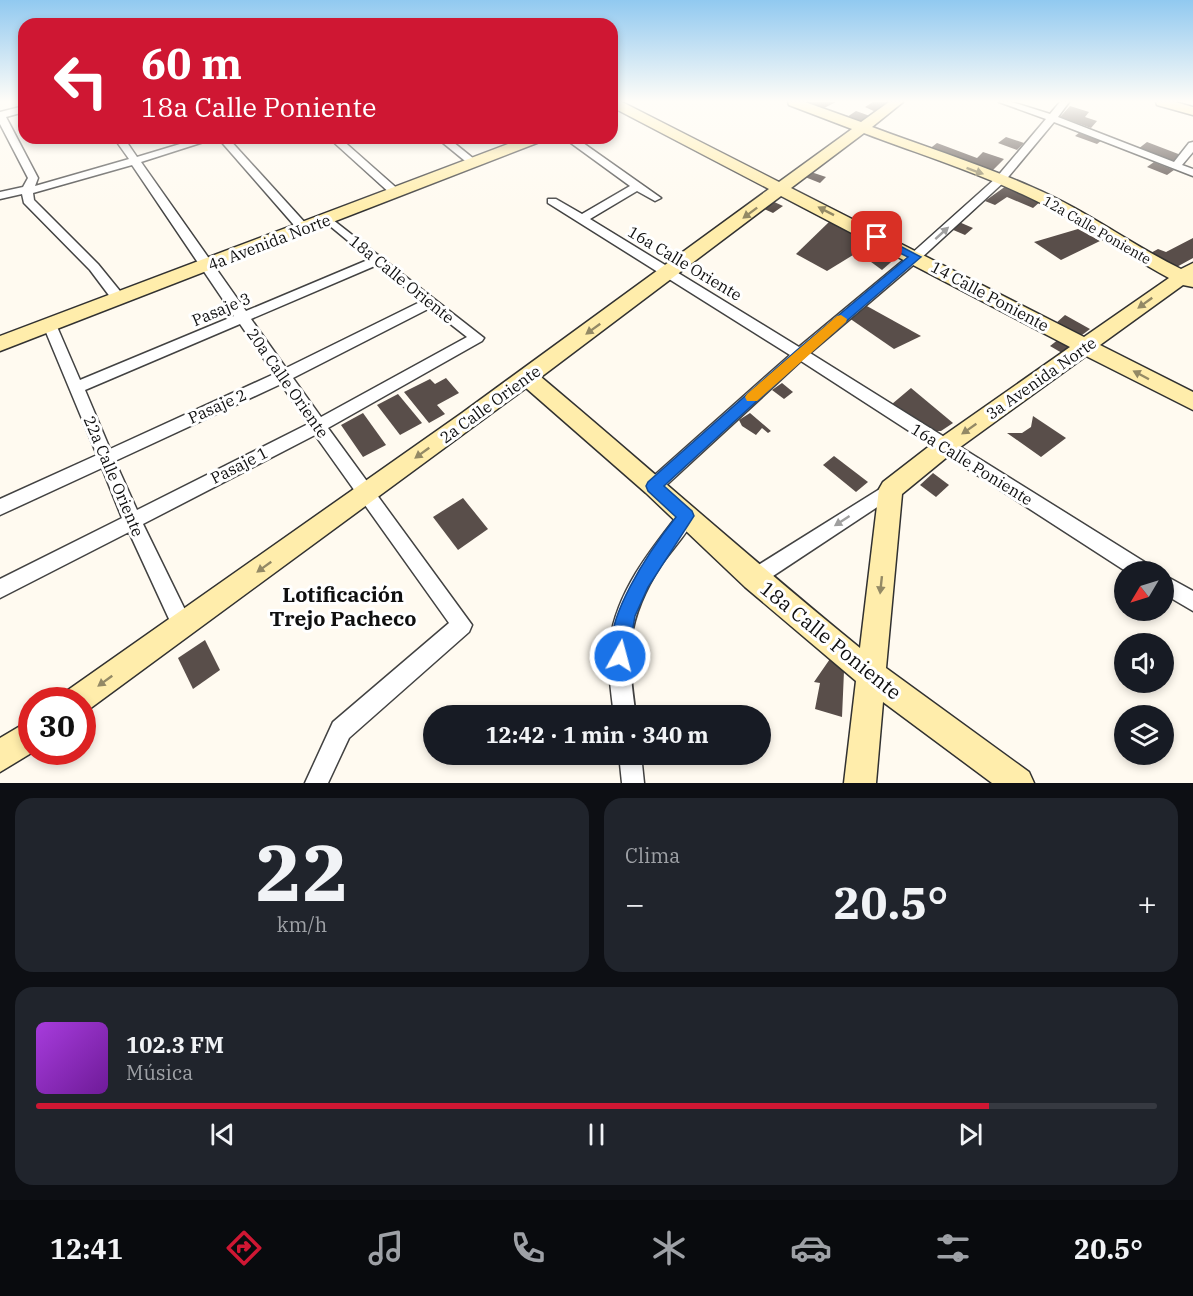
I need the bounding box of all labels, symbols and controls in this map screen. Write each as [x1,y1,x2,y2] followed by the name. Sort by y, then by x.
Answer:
[141,36,242,91] text: 60 m
[42,42,120,120] icon: left
[141,89,376,124] text: 18a Calle Poniente
[966,166,984,176] one-way arrow
[1040,192,1154,268] street label: 12a Calle Poniente
[742,207,758,219] one-way arrow
[817,207,834,216] one-way arrow
[205,209,333,275] street label: 4a Avenida Norte
[851,211,902,262] pin
[860,220,893,253] icon: arrive
[625,221,745,305] street label: 16a Calle Oriente
[934,226,949,240] one-way arrow
[346,231,458,327] street label: 18a Calle Oriente
[928,256,1052,336] street label: 14 Calle Poniente
[189,288,253,330] street label: Pasaje 3
[1137,297,1153,309] one-way arrow
[585,322,600,334] one-way arrow
[243,324,333,442] street label: 20a Calle Oriente
[982,333,1100,423] street label: 3a Avenida Norte
[436,361,544,447] street label: 2a Calle Oriente
[1132,370,1149,380] one-way arrow
[185,384,249,428] street label: Pasaje 2
[80,413,148,539] street label: 22a Calle Oriente
[908,419,1036,509] street label: 16a Calle Poniente
[962,422,977,434] one-way arrow
[207,442,271,488] street label: Pasaje 1
[415,447,431,459] one-way arrow
[834,515,850,526] one-way arrow
[256,561,272,573] one-way arrow
[1114,561,1174,621] north arrow
[1114,561,1174,765] map controls
[755,575,907,705] street label: 18a Calle Poniente
[876,575,885,594] one-way arrow
[270,580,416,632] district label: Lotificación Trejo Pacheco
[588,624,652,688] position arrow
[1114,633,1174,693] button: sound
[98,674,113,686] one-way arrow
[18,687,96,765] speed limit sign: 30
[1114,705,1174,765] button: layers
[485,720,709,749] text: 12:42 · 1 min · 340 m
[255,821,349,922] text: 22
[625,842,680,869] text: Clima
[834,873,948,931] text: 20.5°
[625,882,645,925] text: −
[1137,882,1157,925] text: +
[277,911,327,938] text: km/h
[126,1030,224,1059] text: 102.3 FM
[126,1059,193,1086] text: Música
[206,1118,239,1151] icon: previous
[580,1118,613,1151] icon: pause
[954,1118,987,1151] icon: next
[223,1227,265,1269] icon: directions
[365,1227,407,1269] icon: music
[507,1227,549,1269] icon: phone
[648,1227,690,1269] icon: climate
[790,1227,832,1269] icon: car
[932,1227,974,1269] icon: filters
[50,1231,123,1266] text: 12:41
[1074,1231,1143,1266] text: 20.5°

